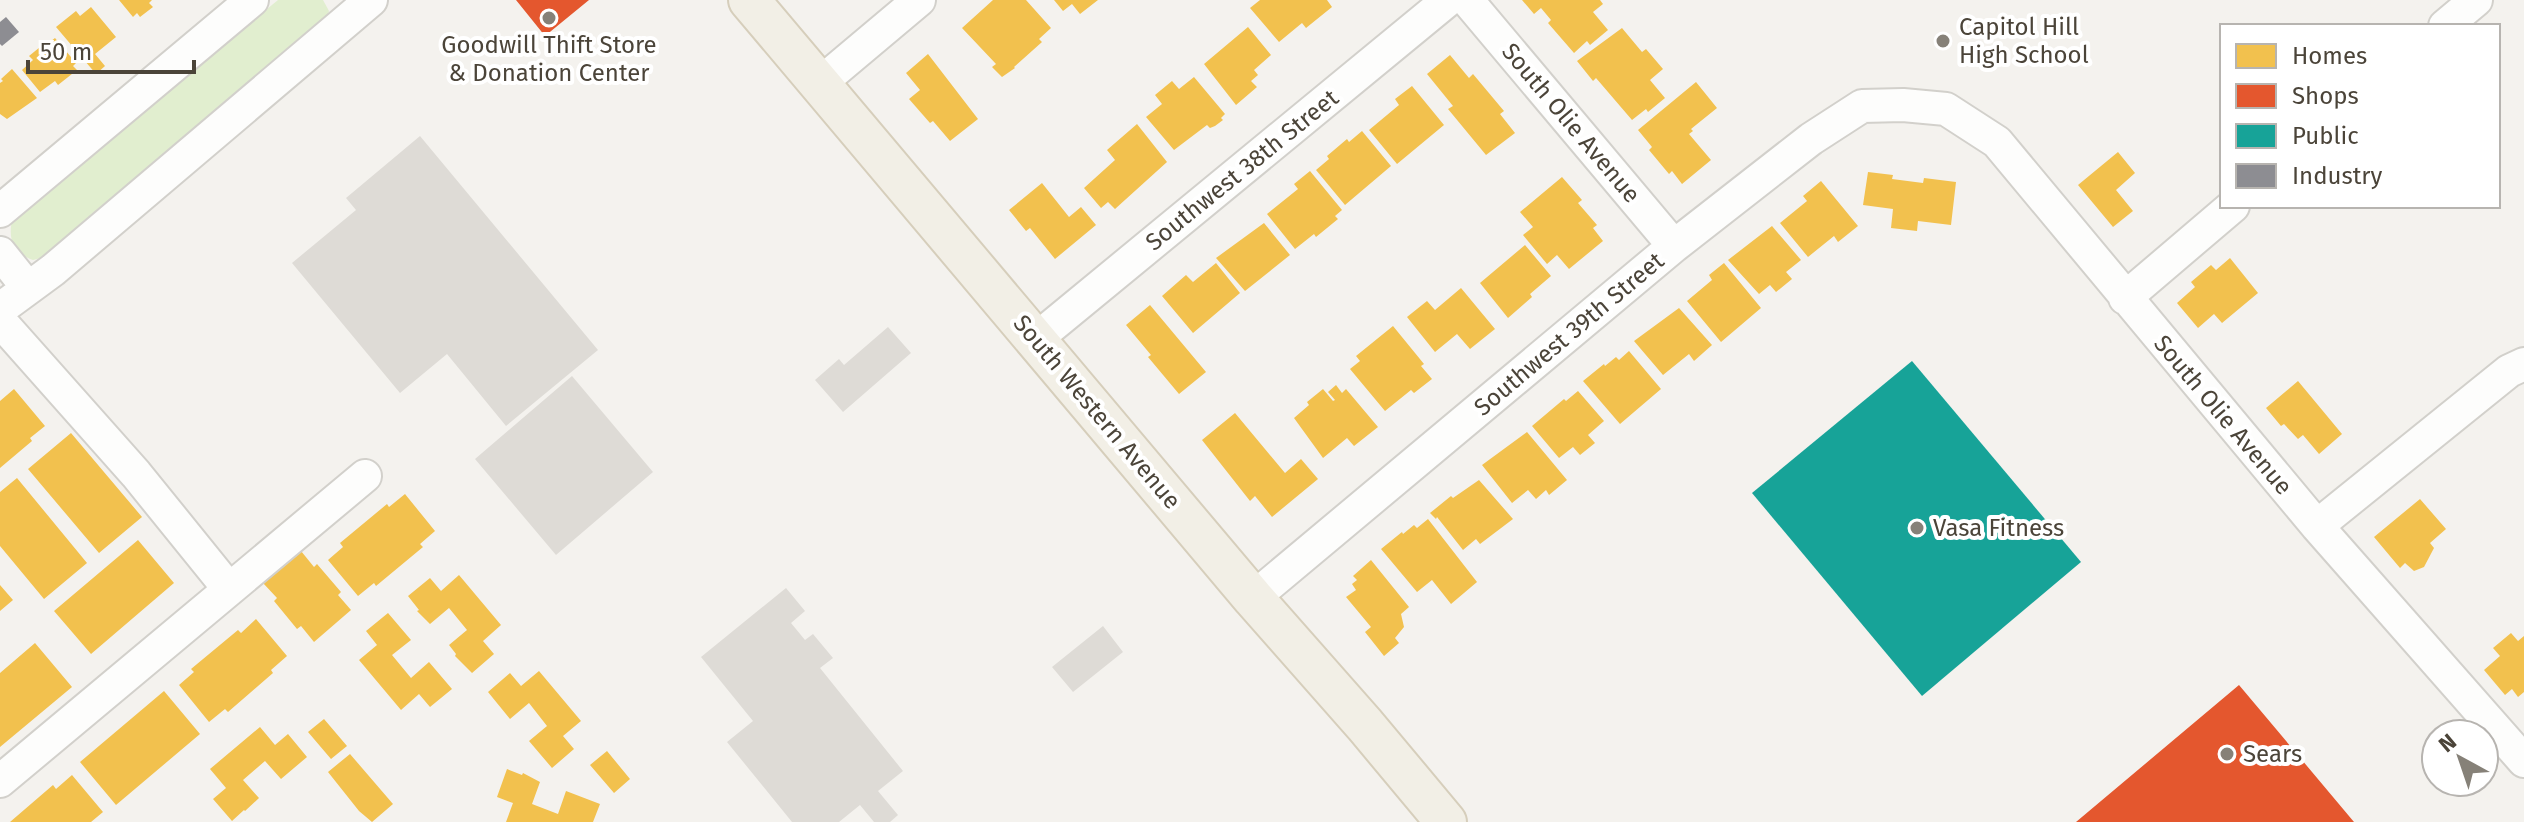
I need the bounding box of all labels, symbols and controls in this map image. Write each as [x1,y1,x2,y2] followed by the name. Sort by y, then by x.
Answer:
[540,9,558,27] marker: Goodwill Thift Store & Donation Center
[1959,13,2089,69] place label: Capitol Hill High School
[28,24,194,74] scale bar
[2220,24,2500,208] legend
[441,31,657,87] place label: Goodwill Thift Store & Donation Center
[1934,32,1952,50] marker: Capitol Hill High School
[40,38,92,66] text: 50 m
[1496,38,1646,208] street label: South Olie Avenue
[2292,42,2367,70] text: Homes
[2292,82,2359,110] text: Shops
[1140,83,1344,256] street label: Southwest 38th Street
[2292,122,2359,150] text: Public
[2292,162,2383,190] text: Industry
[1469,246,1670,421] street label: Southwest 39th Street
[1008,309,1186,515] street label: South Western Avenue
[2148,330,2298,500] street label: South Olie Avenue
[1933,514,2064,542] place label: Vasa Fitness
[1908,519,1926,537] marker: Vasa Fitness
[2420,718,2500,798] north arrow
[2433,728,2462,758] text: N
[2243,740,2302,768] place label: Sears
[2218,745,2236,763] marker: Sears

